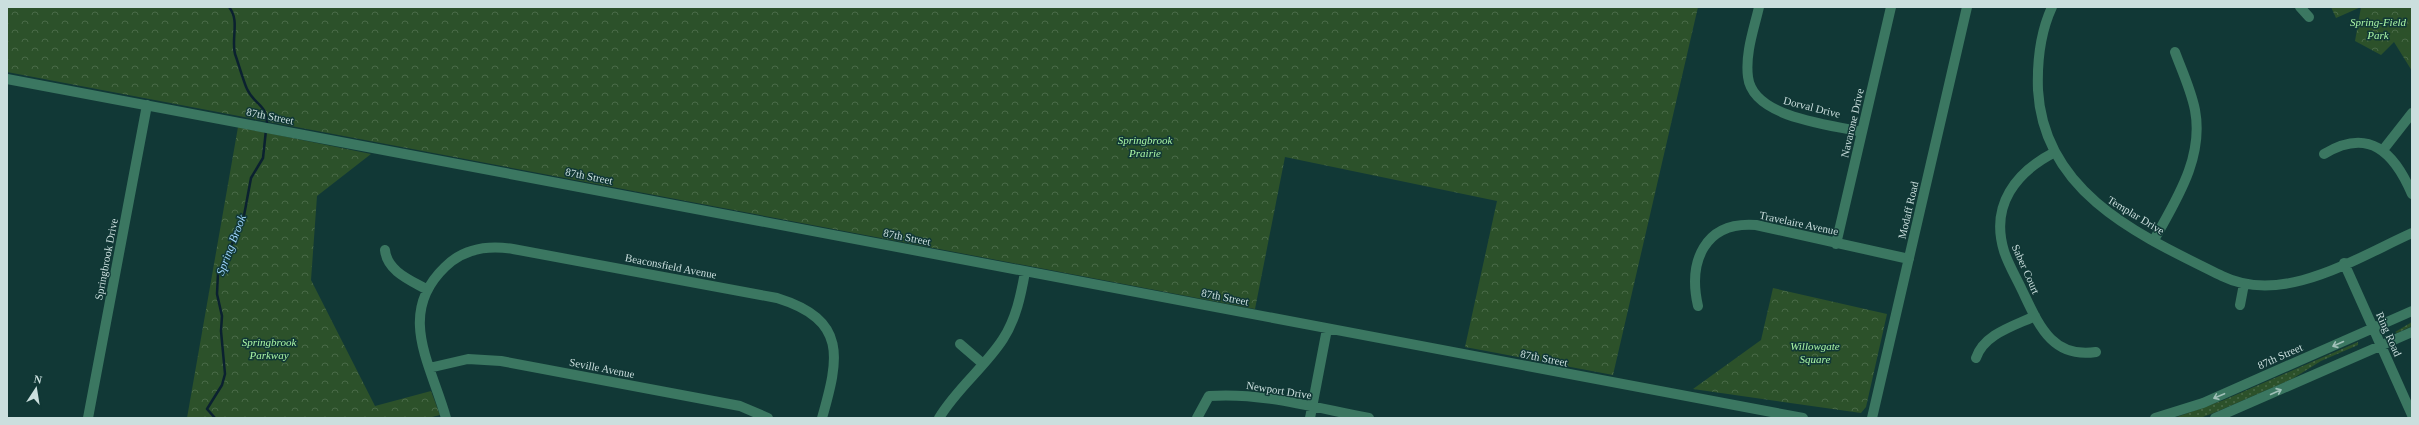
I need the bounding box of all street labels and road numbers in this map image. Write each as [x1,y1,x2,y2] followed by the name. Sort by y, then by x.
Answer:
[1838,87,1866,159] street label: Navarone Drive
[1782,94,1842,120] street label: Dorval Drive
[245,106,295,126] street label: 87th Street
[564,166,614,186] street label: 87th Street
[1896,180,1921,240] street label: Modaff Road
[2105,193,2167,237] street label: Templar Drive
[1758,209,1840,237] street label: Travelaire Avenue
[92,217,120,301] street label: Springbrook Drive
[882,227,932,247] street label: 87th Street
[2010,242,2042,296] street label: Saber Court
[624,251,718,281] street label: Beaconsfield Avenue
[1200,287,1250,307] street label: 87th Street
[2374,310,2404,359] street label: Ring Road
[2256,341,2304,371] street label: 87th Street
[1519,348,1569,368] street label: 87th Street
[568,356,636,380] street label: Seville Avenue
[1245,379,1313,401] street label: Newport Drive

